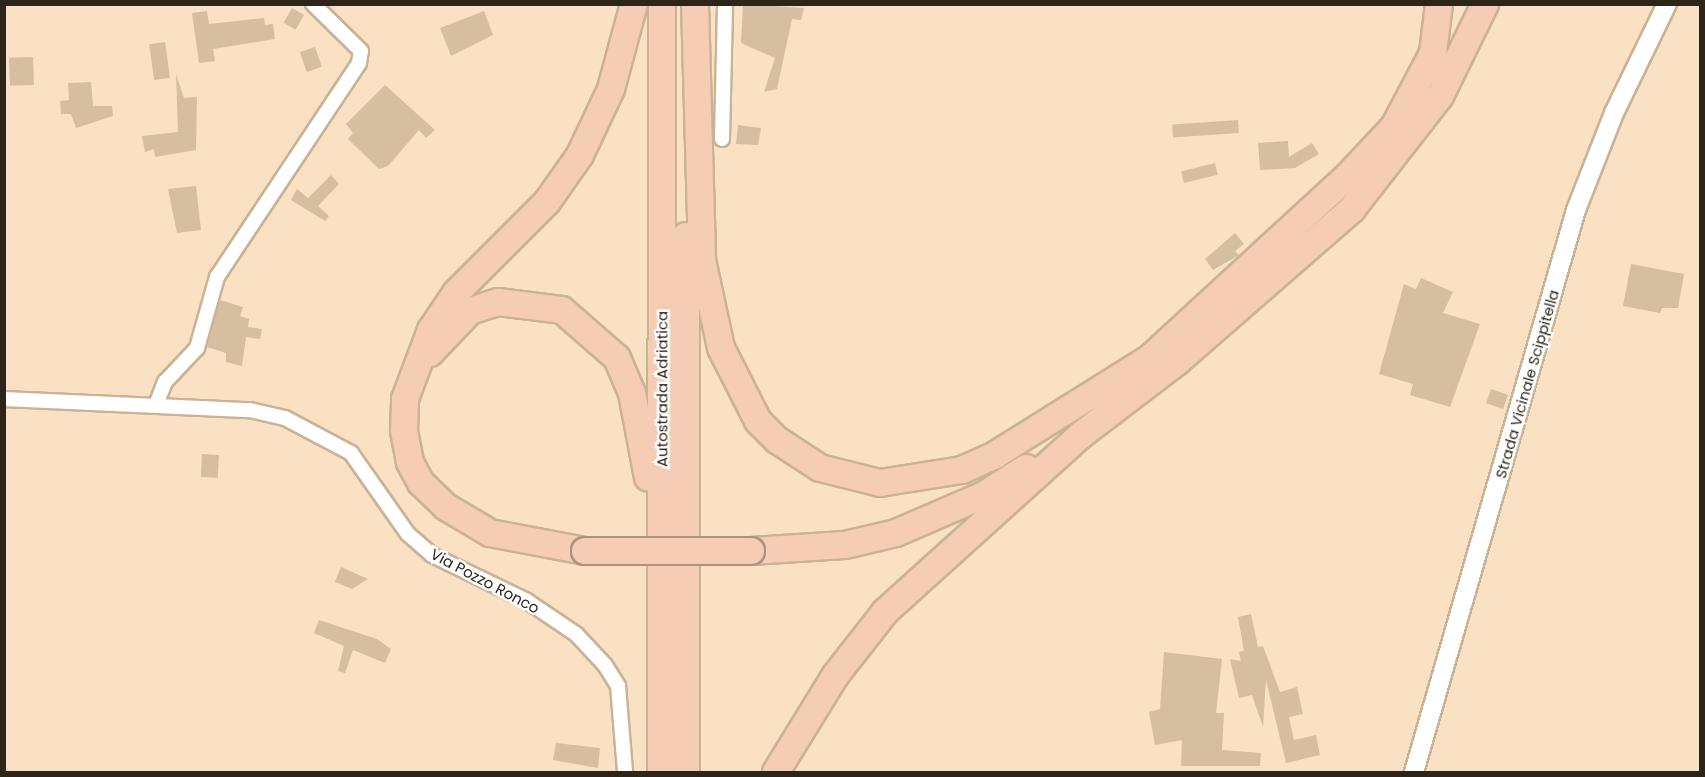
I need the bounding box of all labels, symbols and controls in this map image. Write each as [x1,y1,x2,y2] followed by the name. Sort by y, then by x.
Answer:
[1491,288,1563,480] street label: Strada Vicinale Scippitella
[653,311,671,467] street label: Autostrada Adriatica
[428,545,542,617] street label: Via Pozzo Ronco

